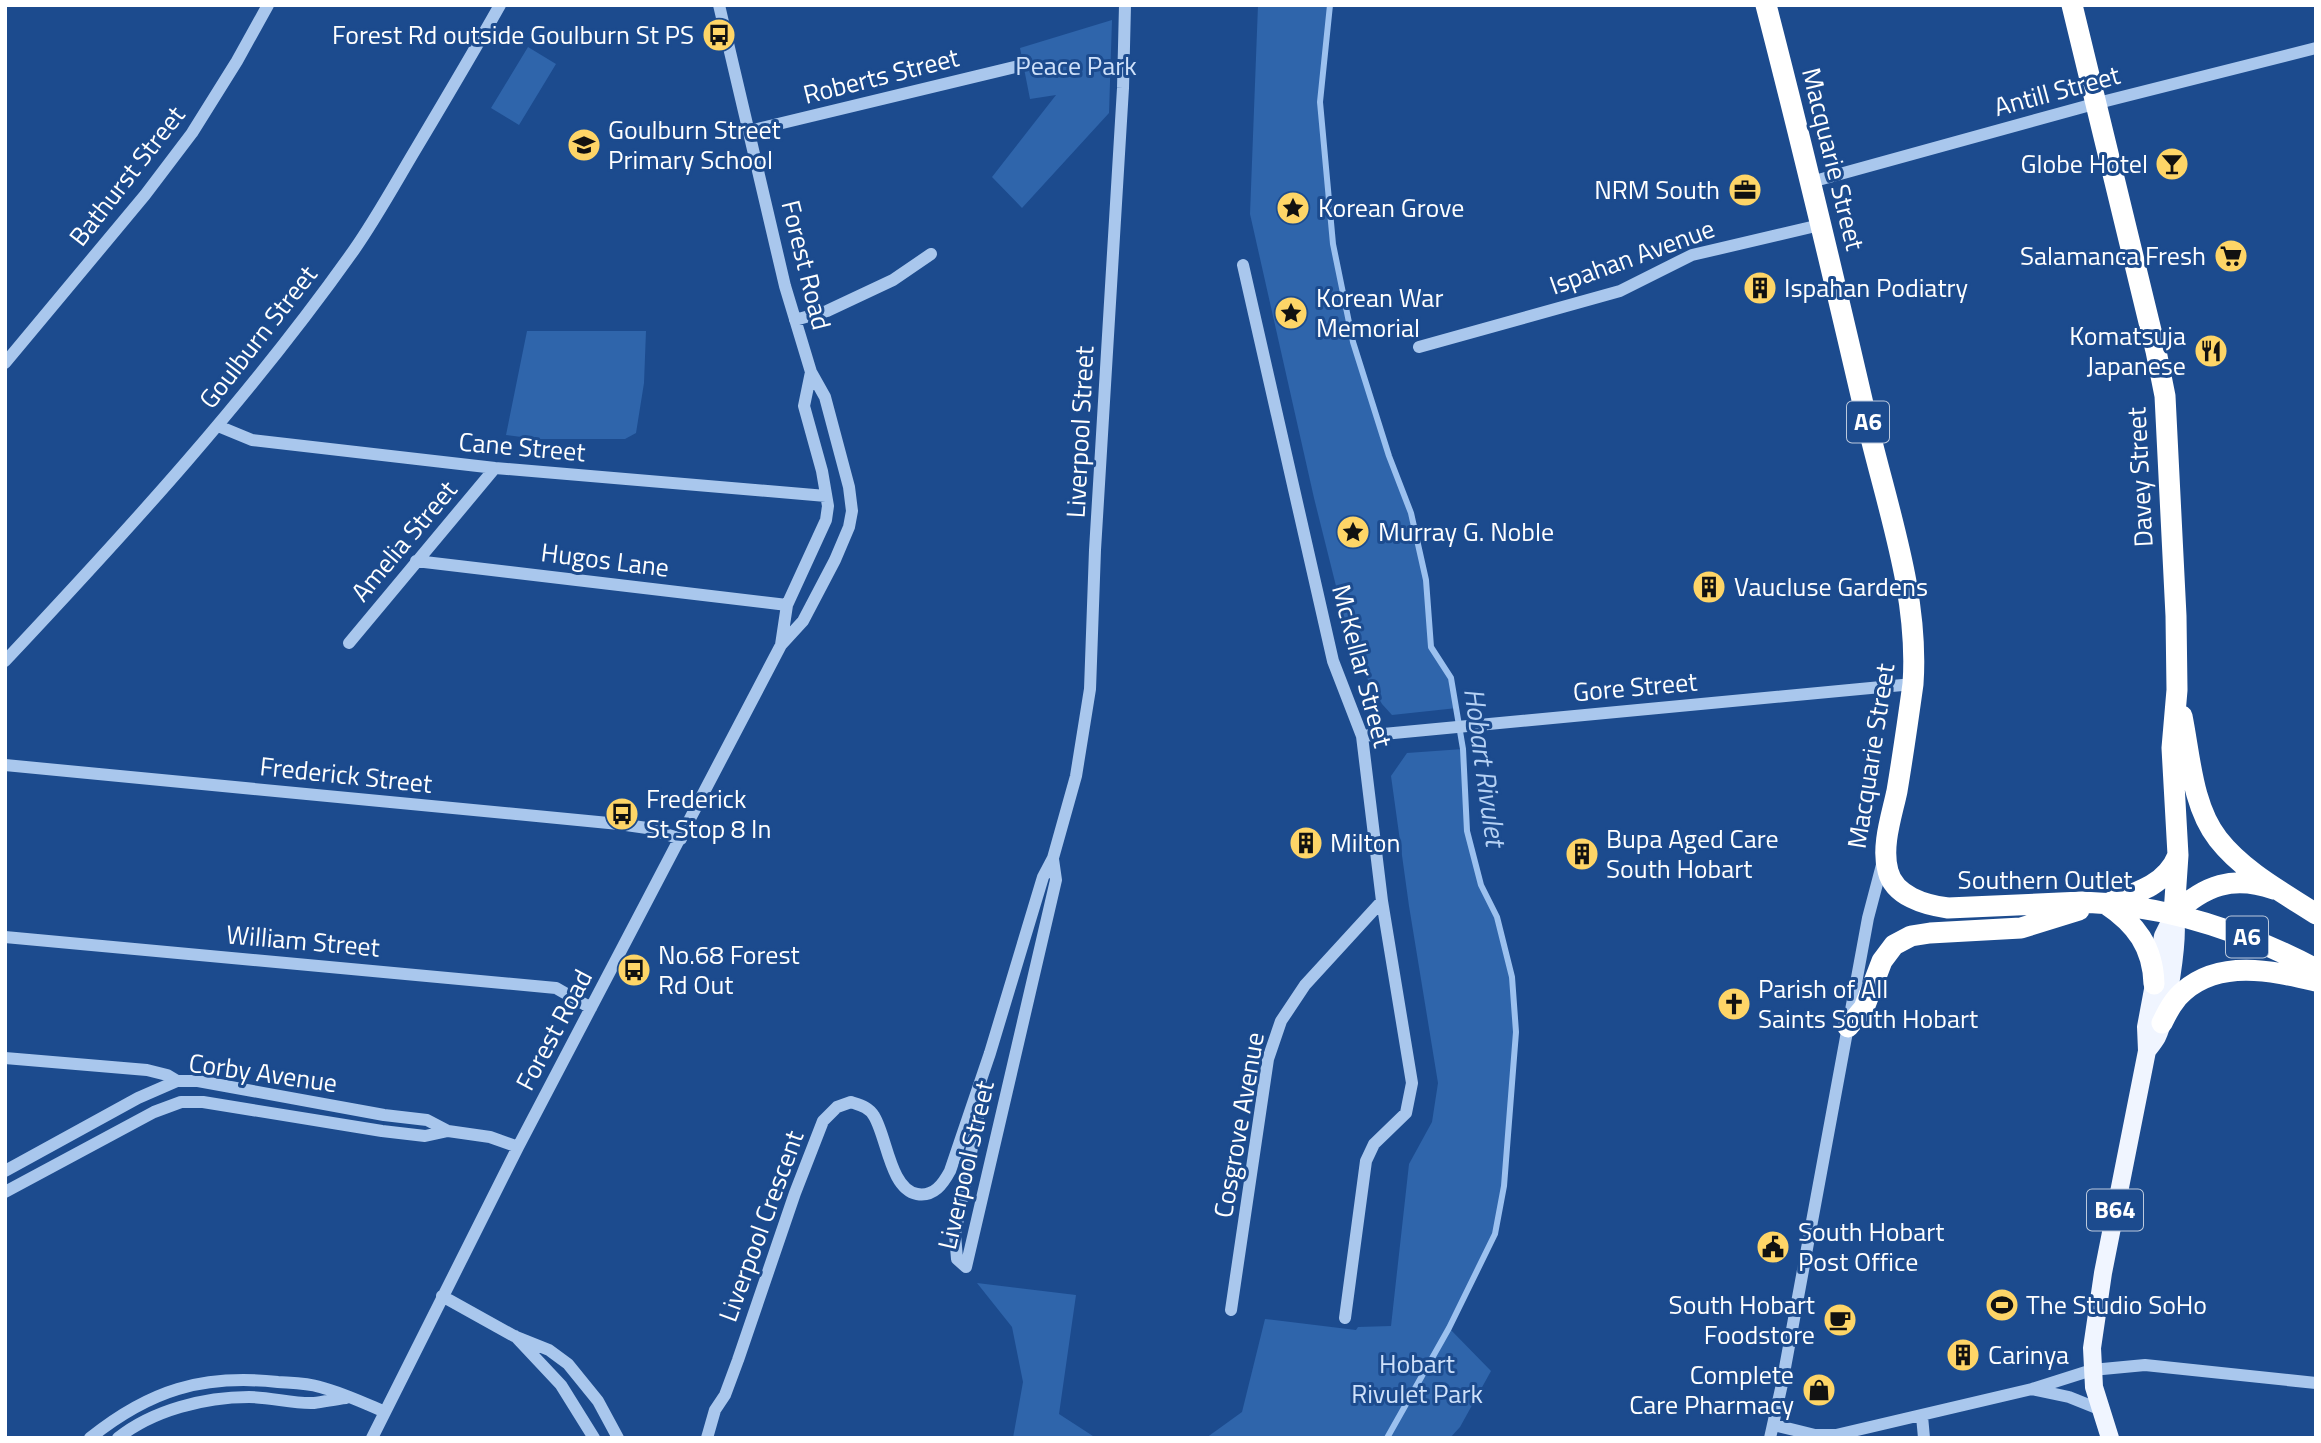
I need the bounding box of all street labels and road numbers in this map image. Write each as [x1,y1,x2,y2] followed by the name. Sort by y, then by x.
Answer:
[799,37,963,114] street label: Roberts Street
[1990,55,2124,126] street label: Antill Street
[1792,63,1875,254] street label: Macquarie Street
[59,97,194,254] street label: Bathurst Street
[772,196,841,334] street label: Forest Road
[1544,209,1720,304] street label: Ispahan Avenue
[189,257,326,417] street label: Goulburn Street
[1056,345,1103,519] street label: Liverpool Street
[1847,402,1889,442] road number: A6
[2116,406,2163,548] street label: Davey Street
[457,422,587,471] street label: Cane Street
[341,472,466,610] street label: Amelia Street
[539,532,671,587] street label: Hugos Lane
[1322,580,1403,752] street label: McKellar Street
[1837,660,1904,851] street label: Macquarie Street
[1571,662,1699,711] street label: Gore Street
[258,746,434,803] street label: Frederick Street
[1958,860,2132,899] street label: Southern Outlet
[225,914,381,967] street label: William Street
[2226,917,2268,958] road number: A6
[505,962,602,1097] street label: Forest Road
[1203,1029,1274,1221] street label: Cosgrove Avenue
[186,1043,340,1102] street label: Corby Avenue
[927,1076,1004,1253] street label: Liverpool Street
[708,1125,813,1327] street label: Liverpool Crescent
[2087,1190,2143,1230] road number: B64

